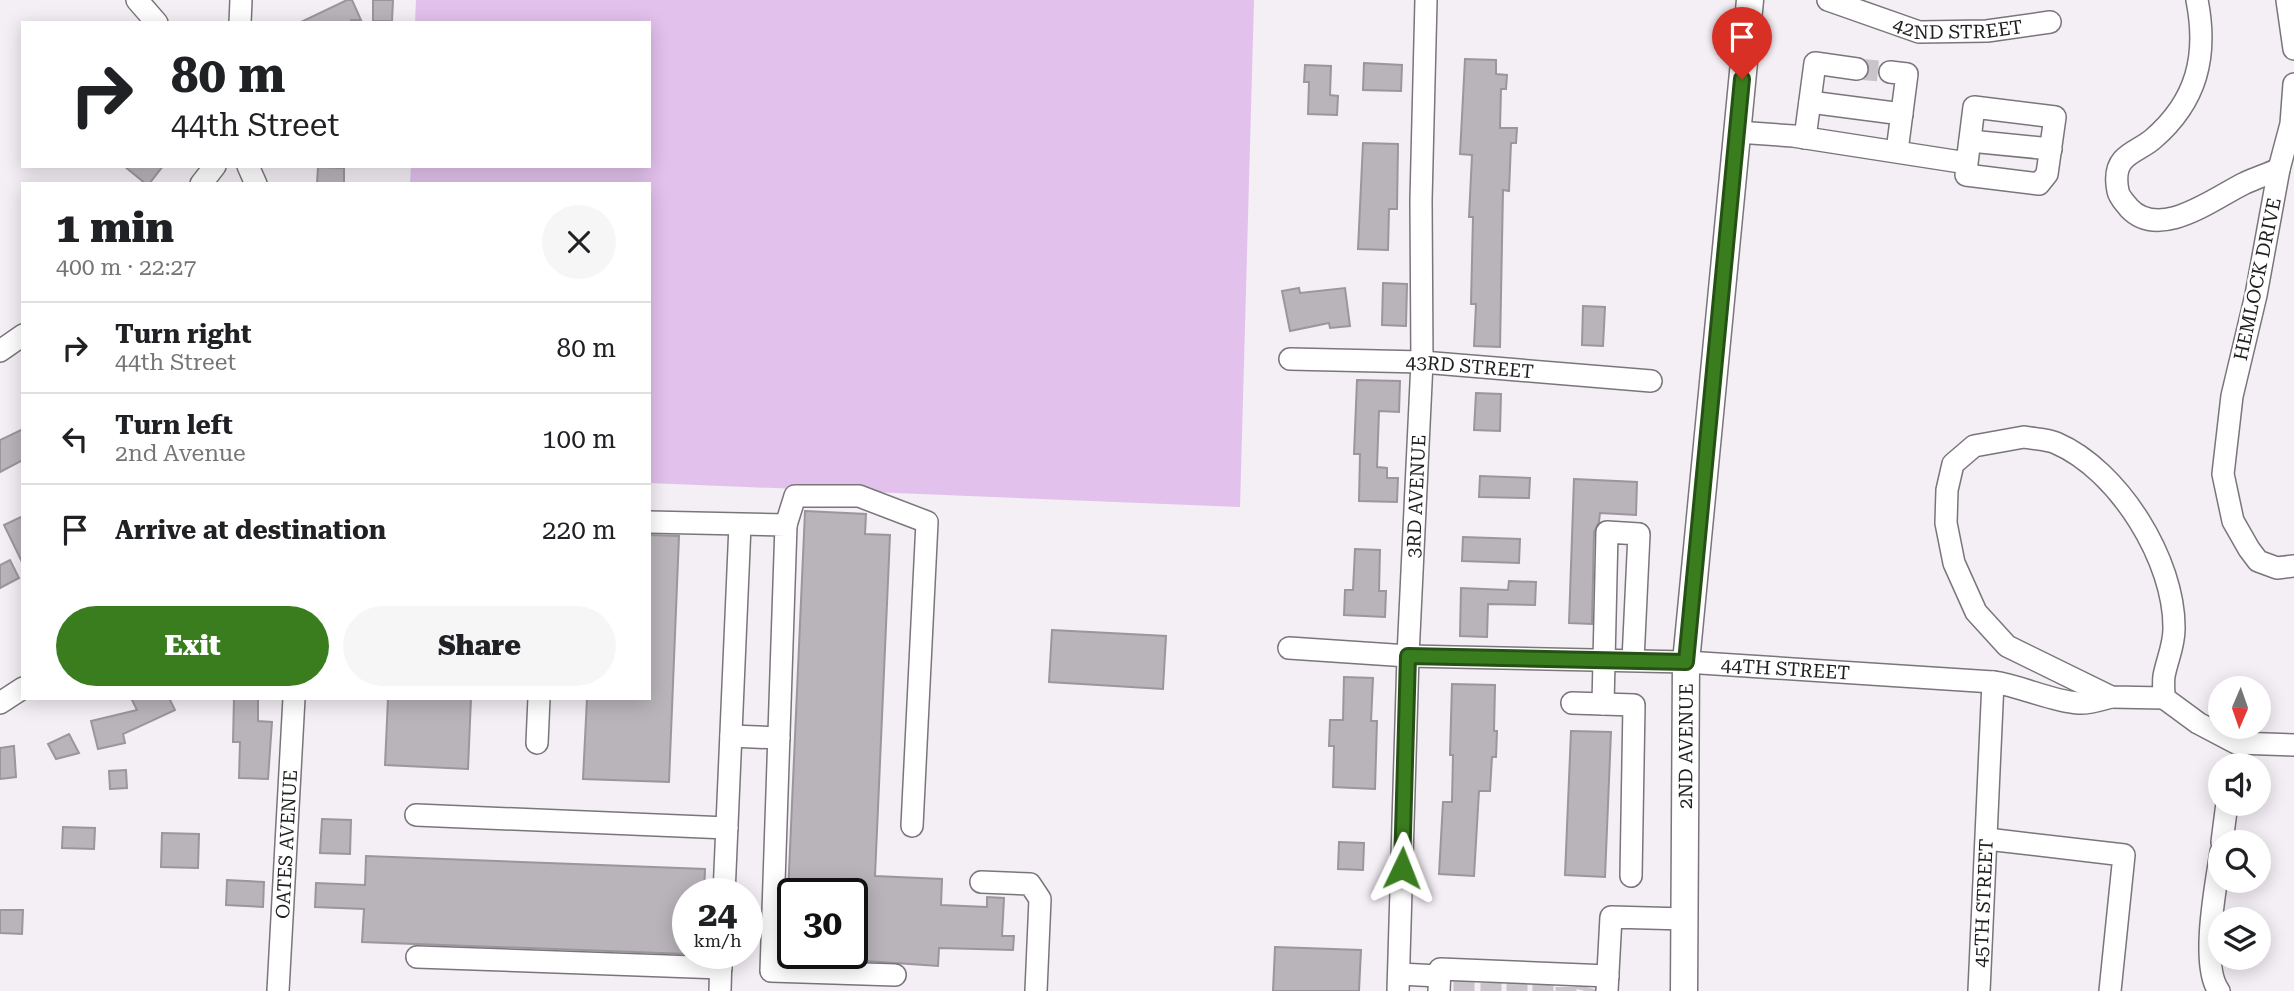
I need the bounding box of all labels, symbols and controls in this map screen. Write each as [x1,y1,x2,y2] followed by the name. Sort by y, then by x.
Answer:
[1712,7,1772,79] pin
[1890,13,2024,44] street label: 42ND STREET
[1723,18,1761,56] icon: arrive
[171,47,286,104] text: 80 m
[56,49,147,140] icon: right
[171,106,339,144] text: 44th Street
[2229,196,2286,363] street label: HEMLOCK DRIVE
[56,203,174,252] text: 1 min
[542,205,616,279] button: close
[56,254,196,281] text: 400 m · 22:27
[115,319,251,349] text: Turn right
[56,329,94,367] icon: right
[557,333,616,363] text: 80 m
[115,349,236,376] text: 44th Street
[1405,351,1535,383] street label: 43RD STREET
[115,410,233,440] text: Turn left
[56,420,94,458] icon: left
[542,424,616,454] text: 100 m
[1402,434,1431,559] street label: 3RD AVENUE
[115,440,246,467] text: 2nd Avenue
[56,511,94,549] icon: arrive
[115,515,386,545] text: Arrive at destination
[542,515,616,545] text: 220 m
[56,606,329,686] button: Exit
[343,606,616,686] button: Share
[1720,653,1851,685] street label: 44TH STREET
[2208,676,2272,738] north arrow
[2208,676,2271,970] map controls
[1674,683,1698,809] street label: 2ND AVENUE
[2208,753,2271,816] button: sound
[271,769,302,919] street label: OATES AVENUE
[2208,830,2271,893] button: search
[1365,831,1439,905] position arrow
[1969,838,1998,968] street label: 45TH STREET
[777,878,868,969] speed limit sign: 30
[698,894,737,935] text: 24
[2208,907,2271,970] button: layers
[693,930,742,951] text: km/h

